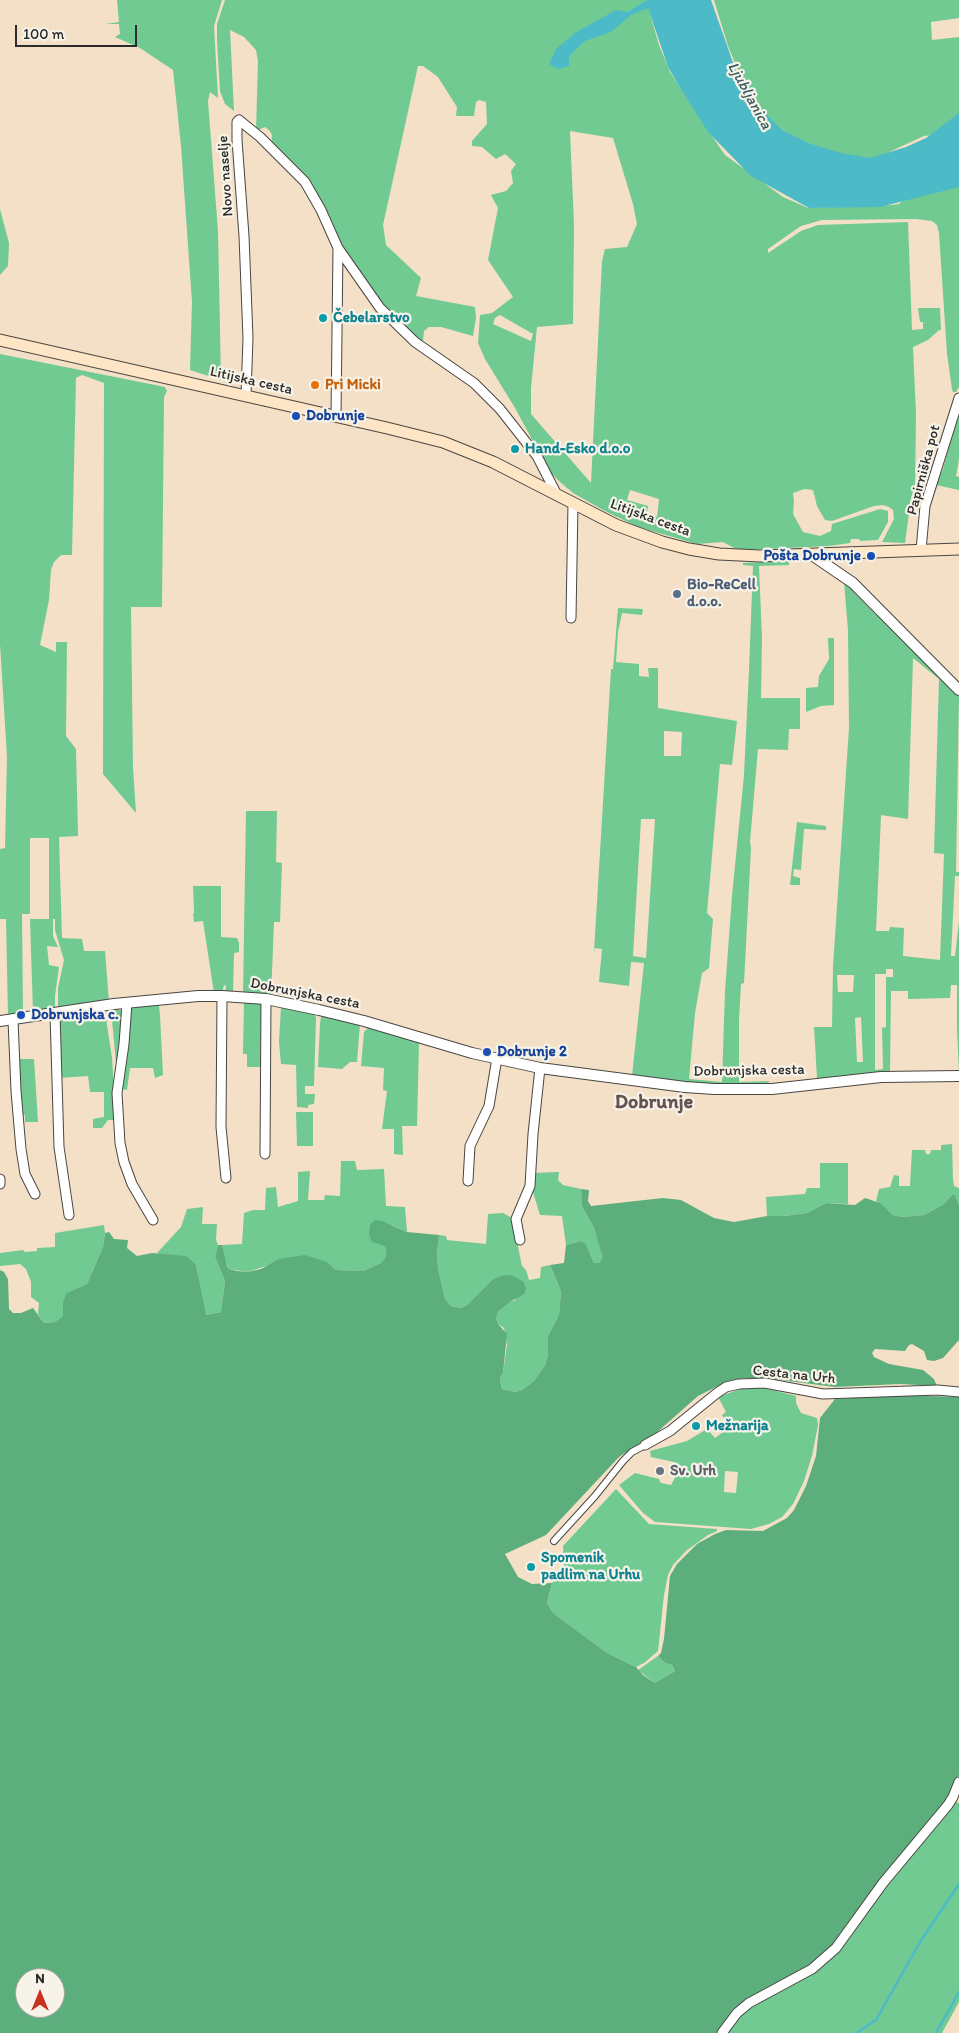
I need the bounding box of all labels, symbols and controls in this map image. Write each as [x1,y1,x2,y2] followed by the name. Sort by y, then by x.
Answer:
[18,15,140,47] scale bar
[23,25,64,43] text: 100 m
[723,59,775,133] water label: Ljubljanica
[214,135,238,217] street label: Novo naselje
[333,309,410,327] place label: Čebelarstvo
[317,312,329,324] marker: Čebelarstvo
[208,363,294,399] street label: Litijska cesta
[325,376,381,394] place label: Pri Micki
[309,379,321,391] marker: Pri Micki
[306,407,365,425] place label: Dobrunje
[290,410,302,422] marker: Dobrunje
[903,423,945,517] street label: Papirniška pot
[525,440,630,458] place label: Hand-Esko d.o.o
[509,443,521,455] marker: Hand-Esko d.o.o
[607,495,693,541] street label: Litijska cesta
[763,547,861,565] place label: Pošta Dobrunje
[865,550,877,562] marker: Pošta Dobrunje
[687,576,756,611] place label: Bio-ReCell d.o.o.
[671,588,683,600] marker: Bio-ReCell d.o.o.
[249,975,361,1013] street label: Dobrunjska cesta
[31,1006,119,1024] place label: Dobrunjska c.
[15,1009,27,1021] marker: Dobrunjska c.
[497,1043,567,1061] place label: Dobrunje 2
[481,1046,493,1058] marker: Dobrunje 2
[693,1061,805,1081] street label: Dobrunjska cesta
[615,1091,693,1115] district label: Dobrunje
[752,1362,836,1388] street label: Cesta na Urh
[706,1417,769,1435] place label: Mežnarija
[690,1420,702,1432] marker: Mežnarija
[670,1462,716,1480] place label: Sv. Urh
[654,1465,666,1477] marker: Sv. Urh
[541,1549,640,1584] place label: Spomenik padlim na Urhu
[525,1561,537,1573] marker: Spomenik padlim na Urhu
[15,1968,65,2018] north arrow
[35,1970,45,1987] text: N

